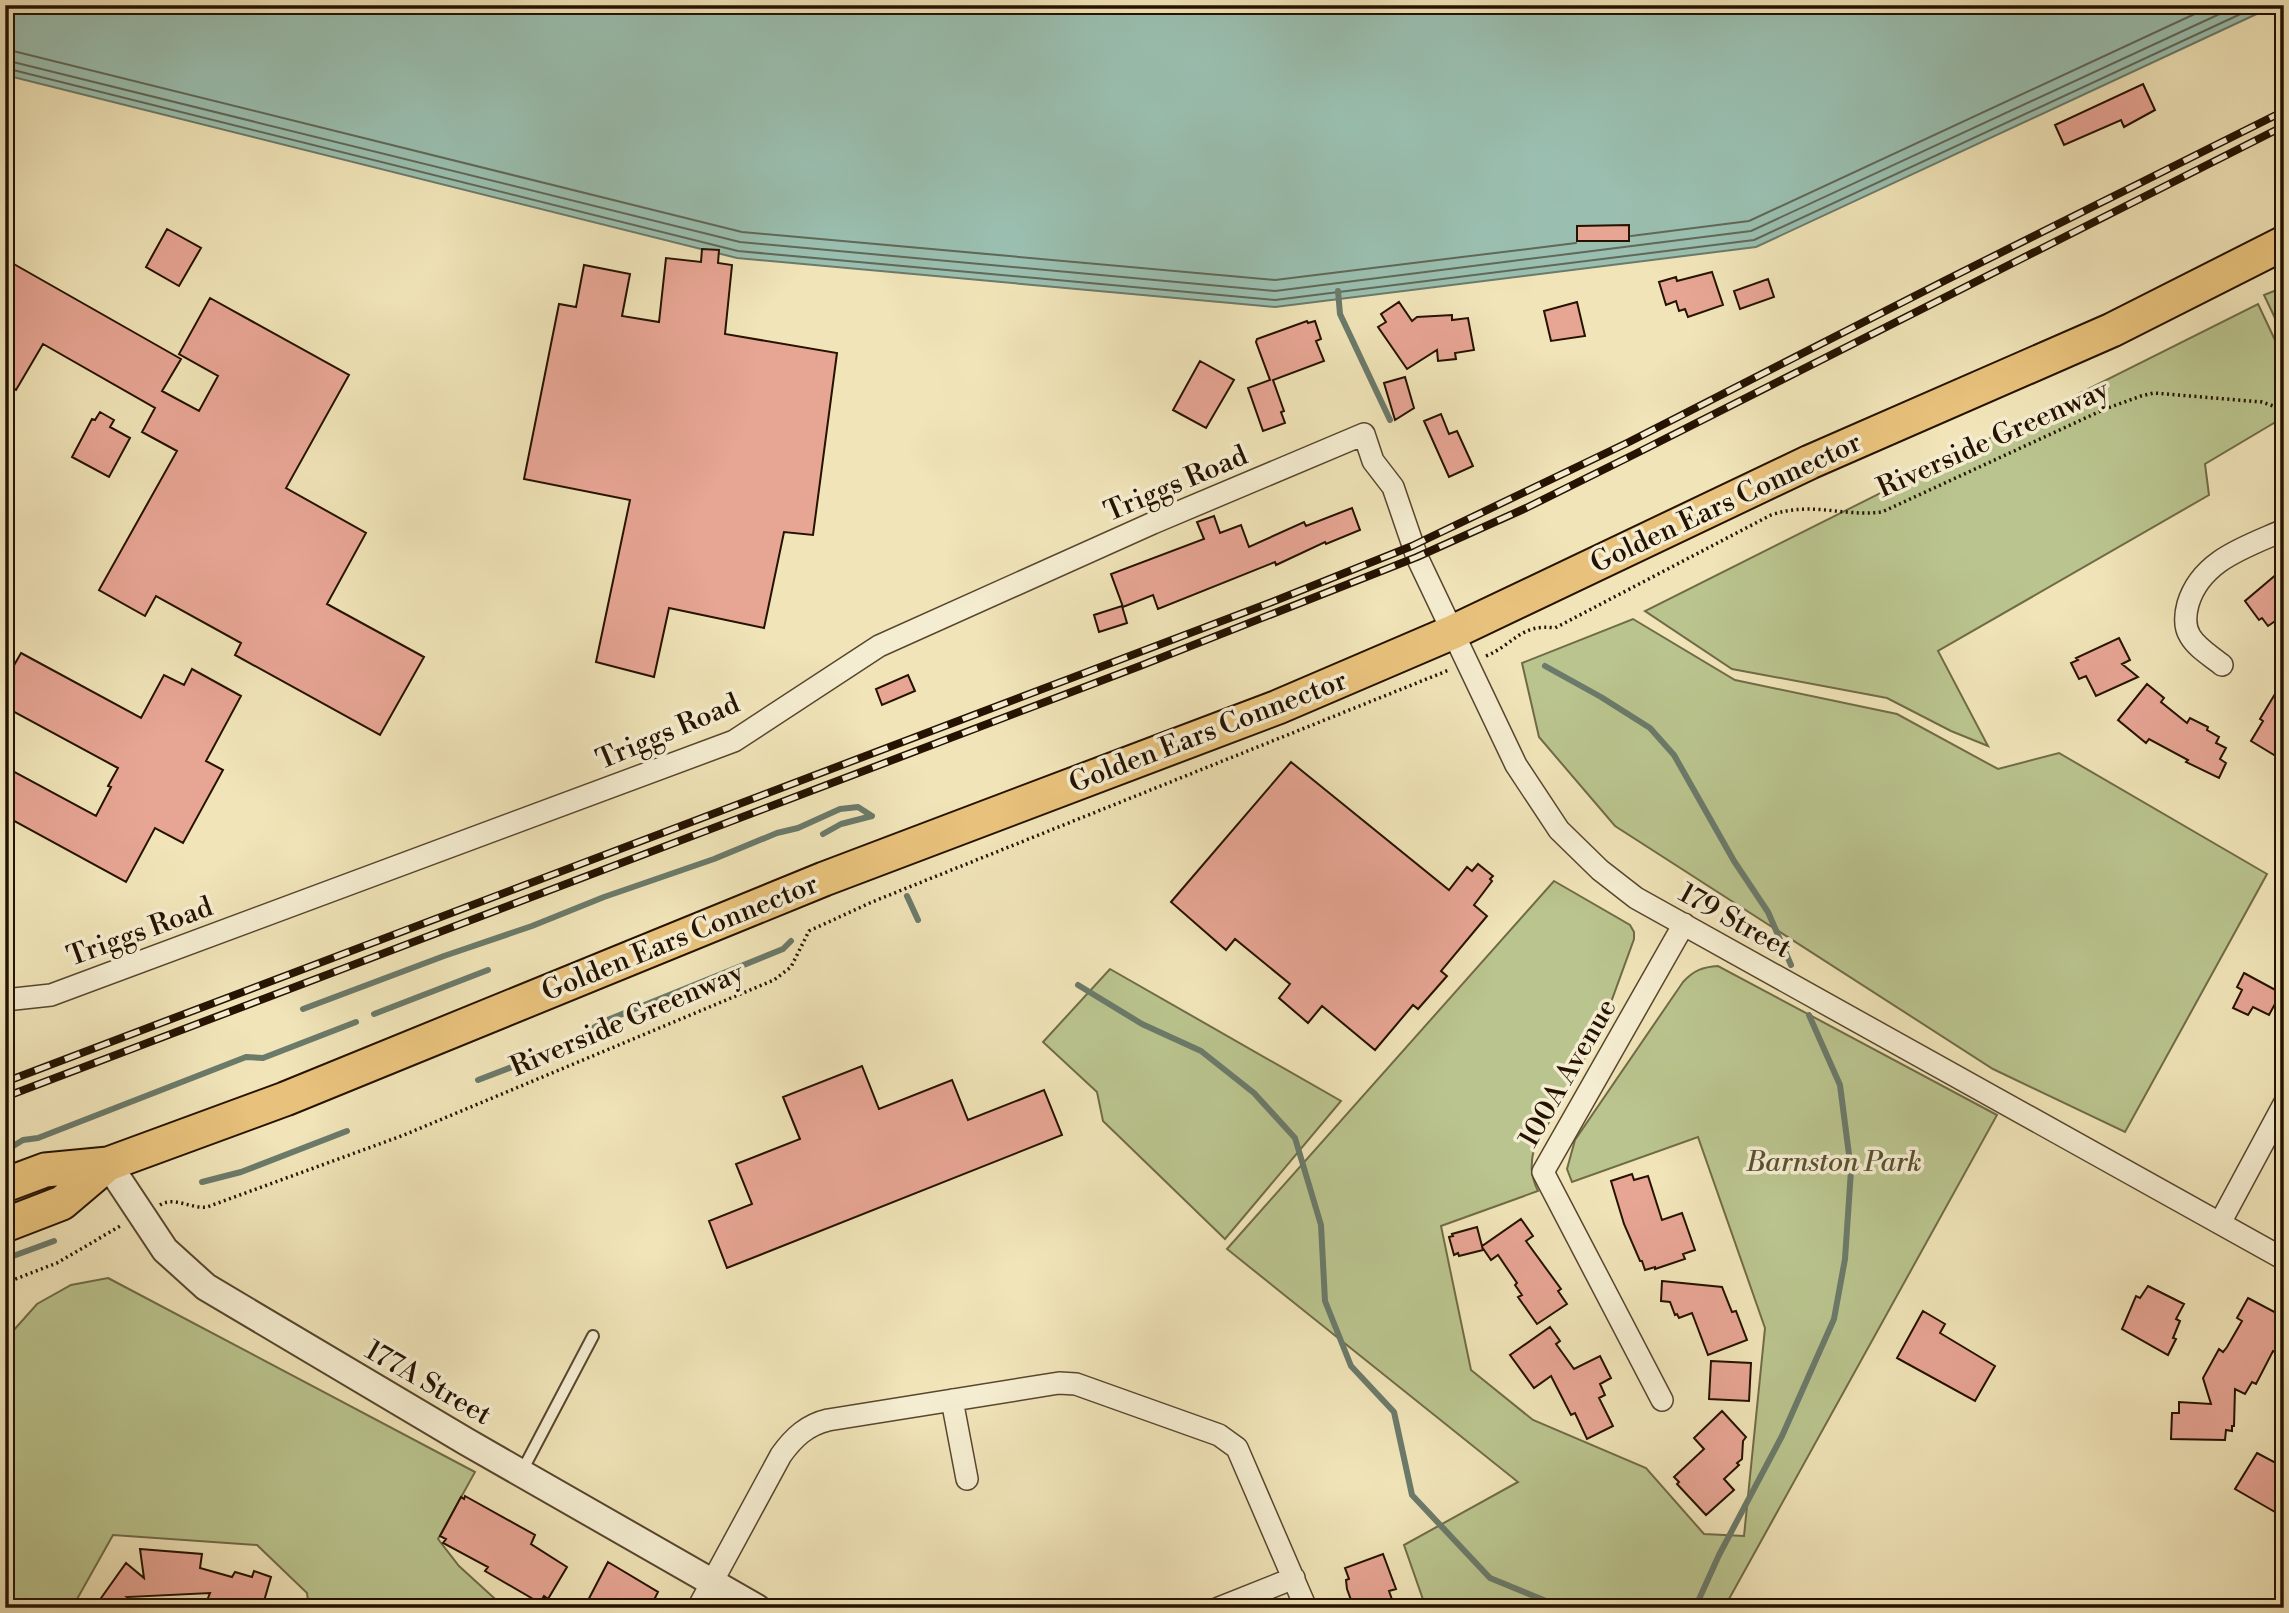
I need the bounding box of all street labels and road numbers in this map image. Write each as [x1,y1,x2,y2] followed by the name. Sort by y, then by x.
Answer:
[1872,372,2115,506] street label: Riverside Greenway
[1585,425,1867,581] street label: Golden Ears Connector
[1099,438,1253,530] street label: Triggs Road
[1064,663,1352,801] street label: Golden Ears Connector
[591,686,745,778] street label: Triggs Road
[537,867,823,1009] street label: Golden Ears Connector
[1673,876,1797,966] street label: 179 Street
[62,889,218,975] street label: Triggs Road
[505,955,749,1085] street label: Riverside Greenway
[1511,993,1625,1153] street label: 100A Avenue
[359,1333,497,1433] street label: 177A Street

